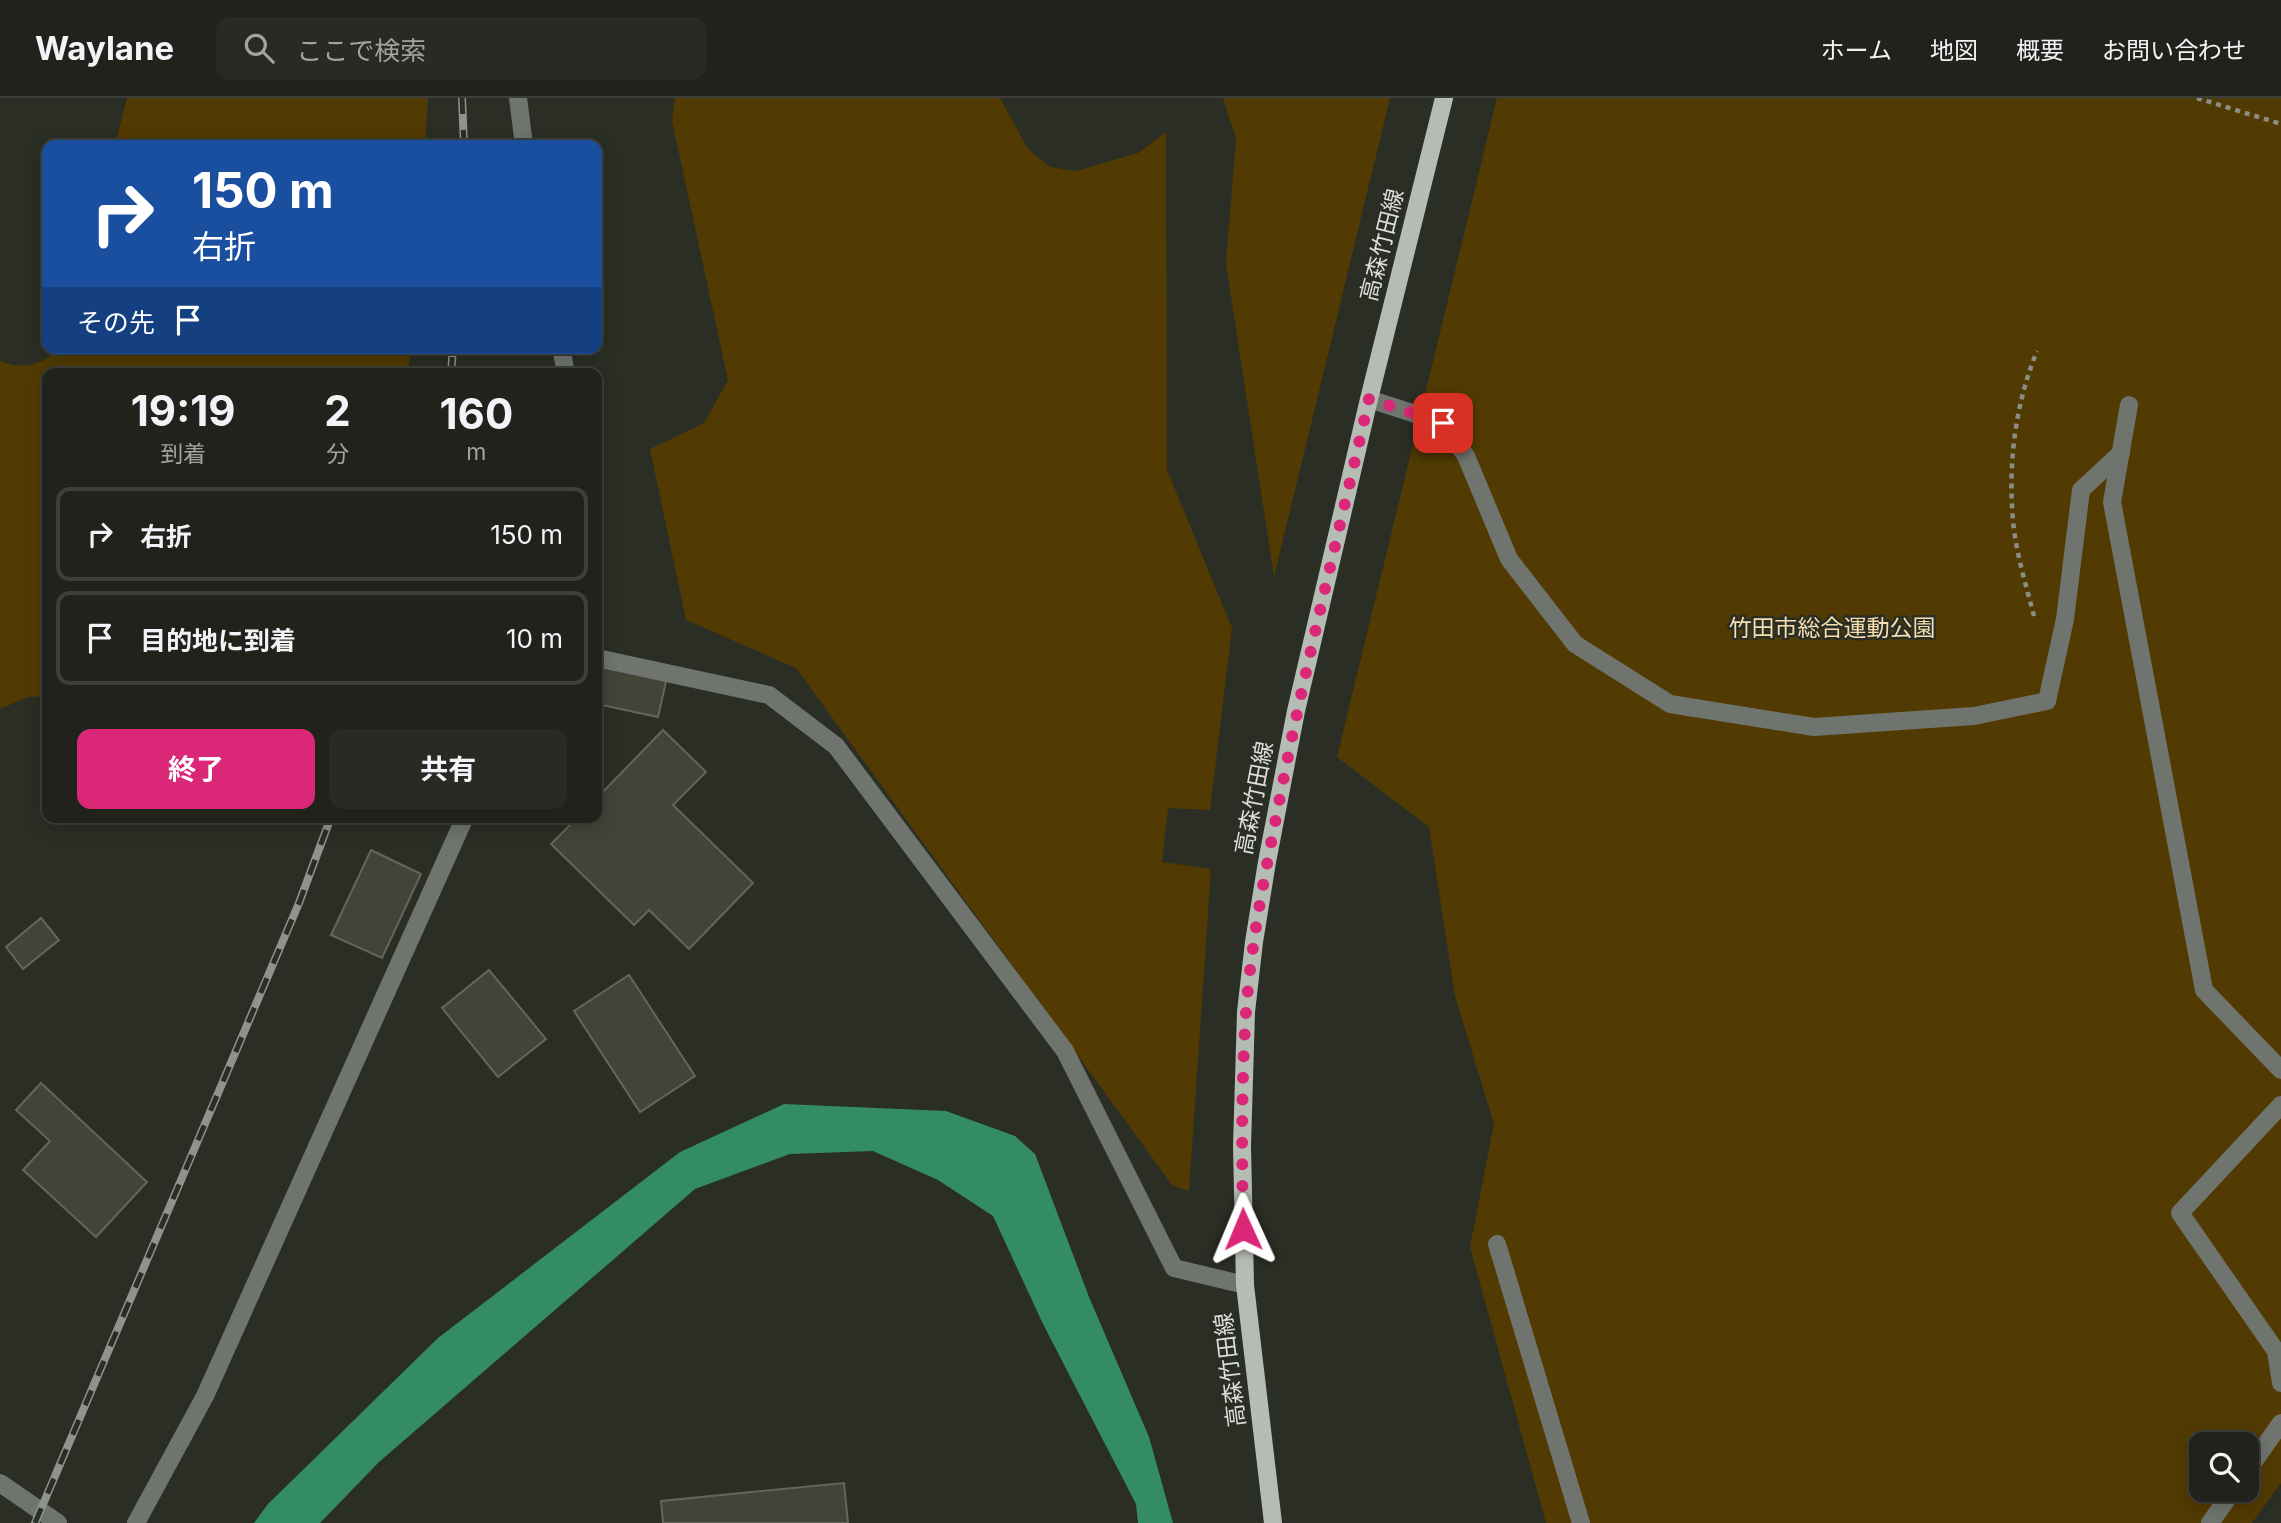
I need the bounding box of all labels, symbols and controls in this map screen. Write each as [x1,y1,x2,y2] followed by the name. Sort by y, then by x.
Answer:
[216,17,706,80] search box
[35,28,174,68] text: Waylane
[240,29,278,67] icon: search
[296,35,426,66] text: ここで検索
[1821,36,1892,65] text: ホーム
[1930,36,1978,65] text: 地図
[2016,36,2064,65] text: 概要
[2102,36,2246,65] text: お問い合わせ
[192,161,334,220] text: 150 m
[77,168,168,259] icon: right
[1355,186,1409,304] street label: 高森竹田線
[192,227,256,266] text: 右折
[169,301,207,339] icon: arrive
[77,307,155,338] text: その先
[131,385,236,436] text: 19:19
[324,385,351,436] text: 2
[440,388,513,439] text: 160
[1413,393,1473,453] pin
[1424,404,1462,442] icon: arrive
[466,438,486,466] text: m
[160,440,206,468] text: 到着
[326,440,349,468] text: 分
[81,515,119,553] icon: right
[490,519,563,550] text: 150 m
[140,521,192,552] text: 右折
[1729,614,1936,642] park label: 竹田市総合運動公園
[81,619,119,657] icon: arrive
[506,623,563,654] text: 10 m
[140,625,296,656] text: 目的地に到着
[77,729,315,809] button: 終了
[329,729,567,809] button: 共有
[1229,739,1279,857] street label: 高森竹田線
[1206,1192,1280,1266] position arrow
[1209,1311,1251,1429] street label: 高森竹田線
[2189,1432,2259,1502] map controls
[2189,1432,2259,1502] button: search

